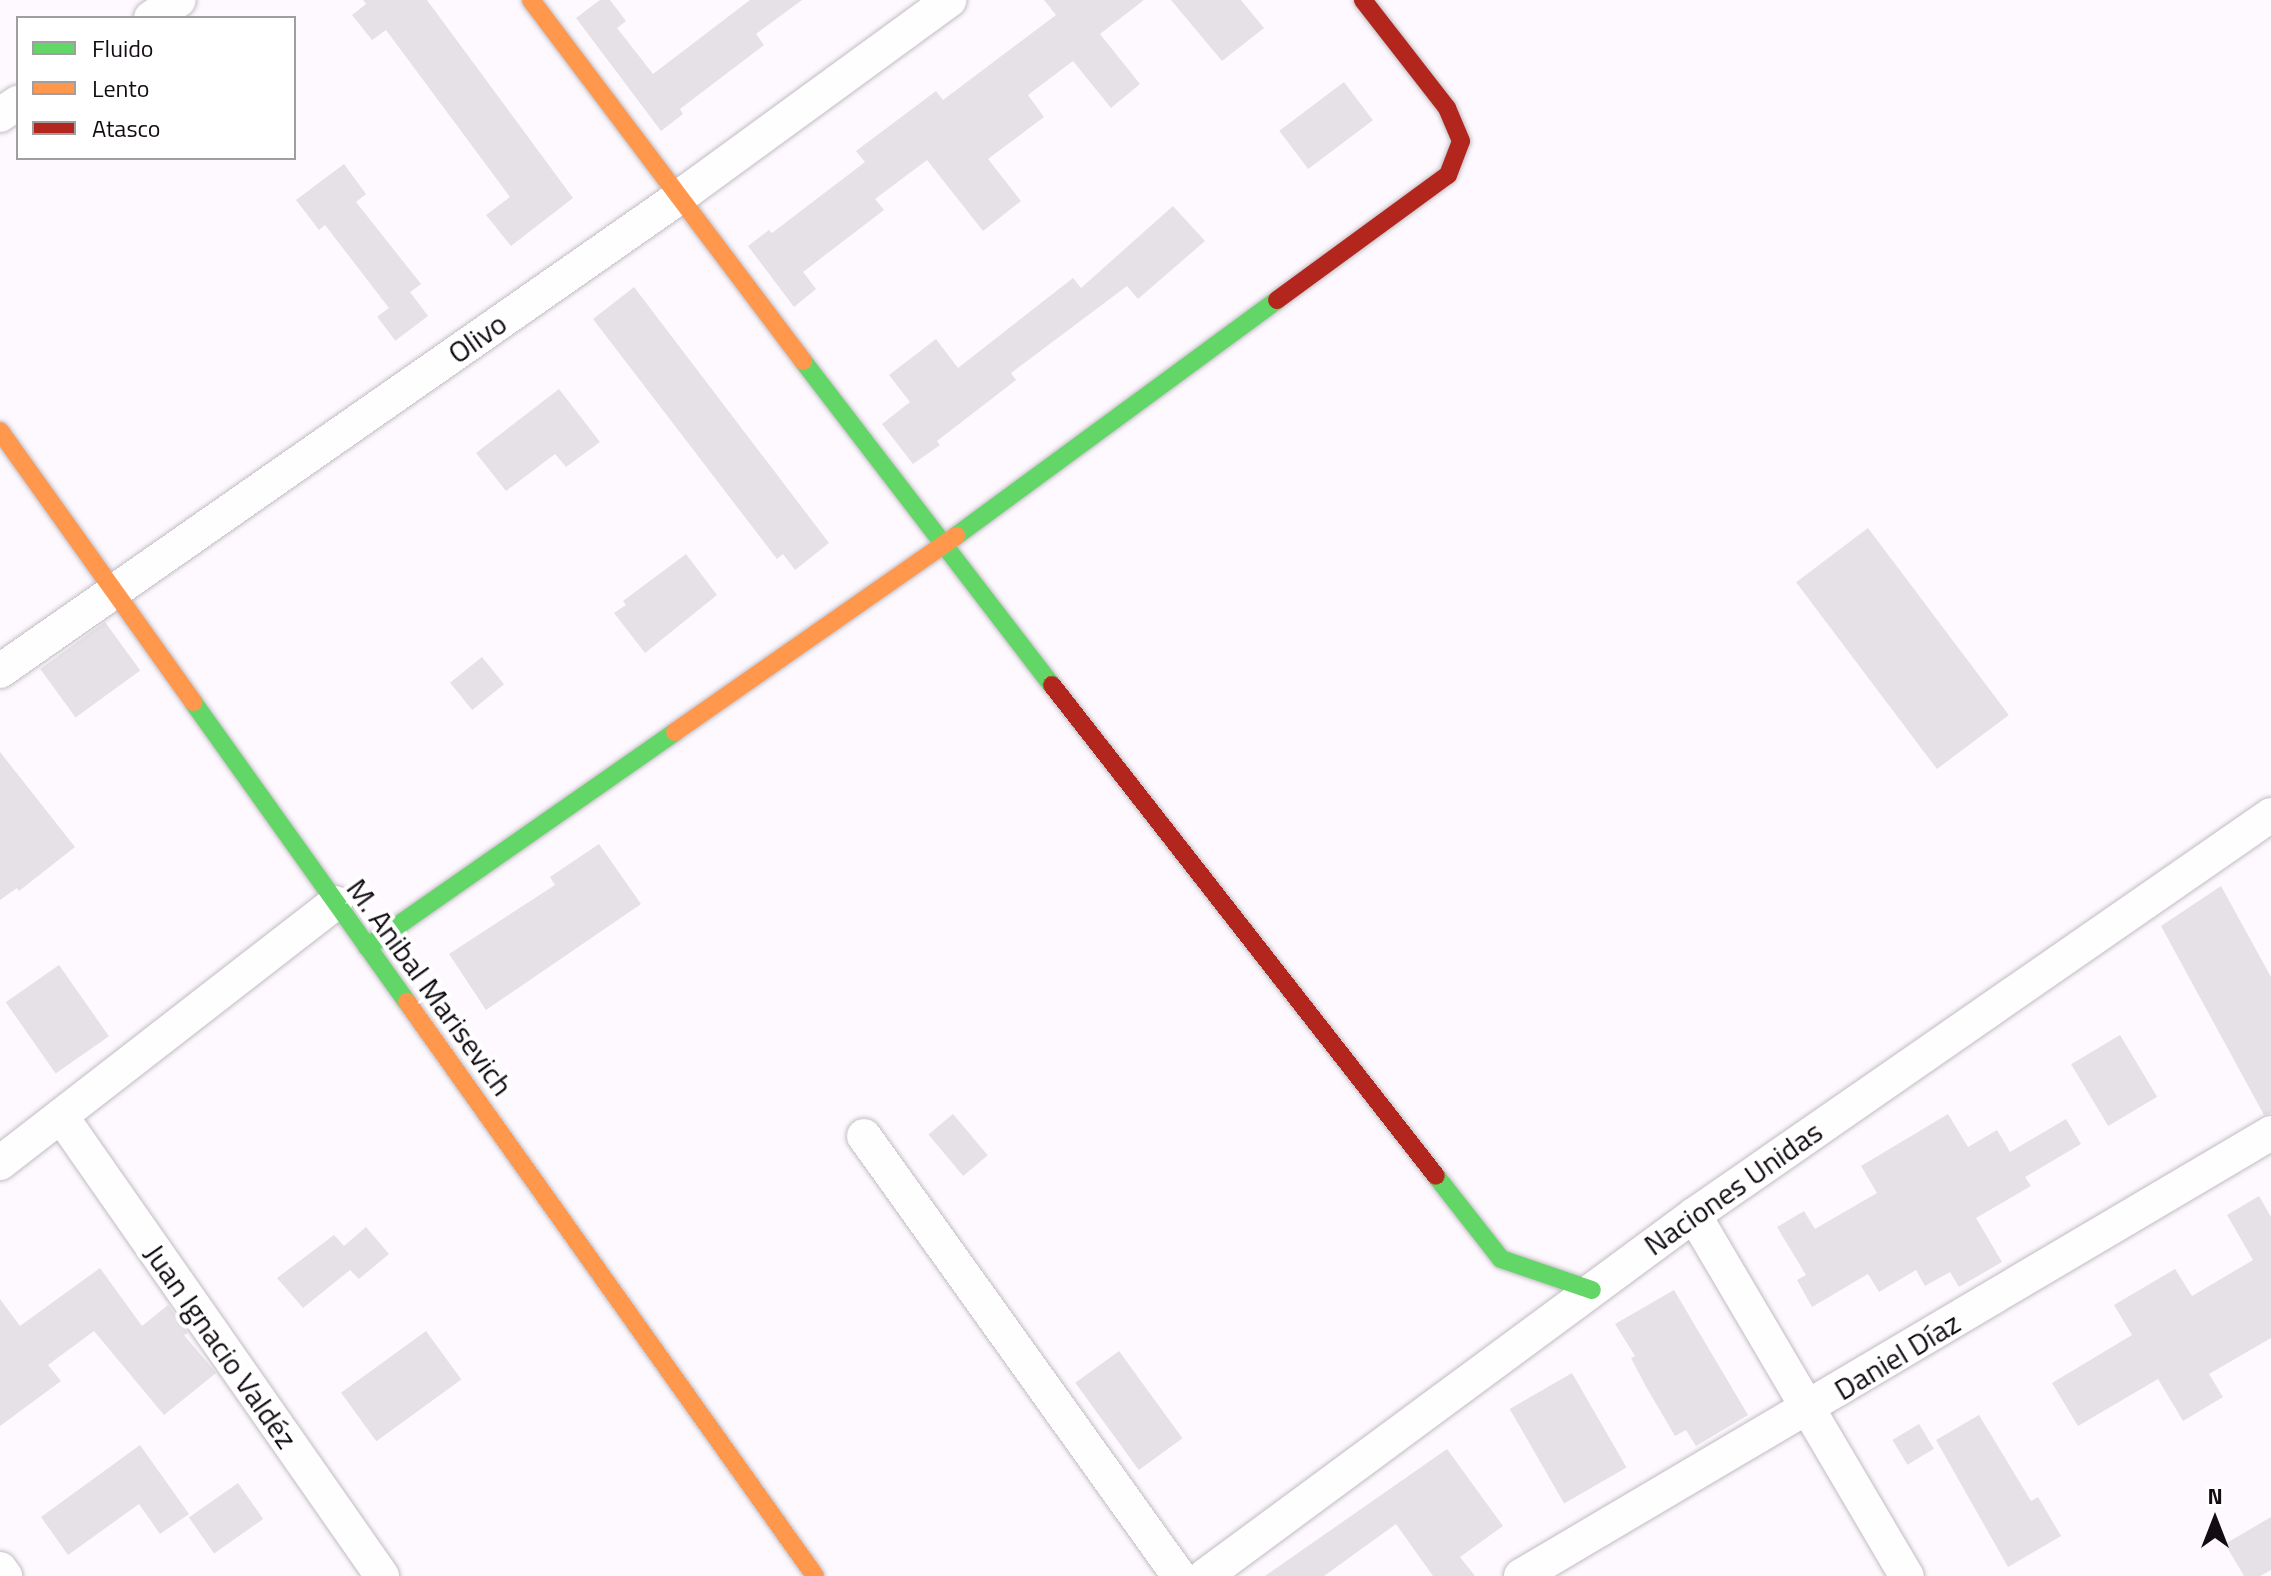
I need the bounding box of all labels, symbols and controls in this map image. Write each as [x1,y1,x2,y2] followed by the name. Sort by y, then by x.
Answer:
[16,16,296,160] legend
[92,30,154,66] text: Fluido
[92,70,149,106] text: Lento
[92,110,161,146] text: Atasco
[441,305,513,371] street label: Olivo
[339,871,521,1103] street label: M. Anibal Marisevich
[1637,1113,1829,1263] street label: Naciones Unidas
[137,1237,305,1455] street label: Juan Ignacio Valdéz
[1828,1304,1966,1408] street label: Daniel Díaz
[2207,1479,2223,1513] text: N
[2175,1480,2255,1560] north arrow

